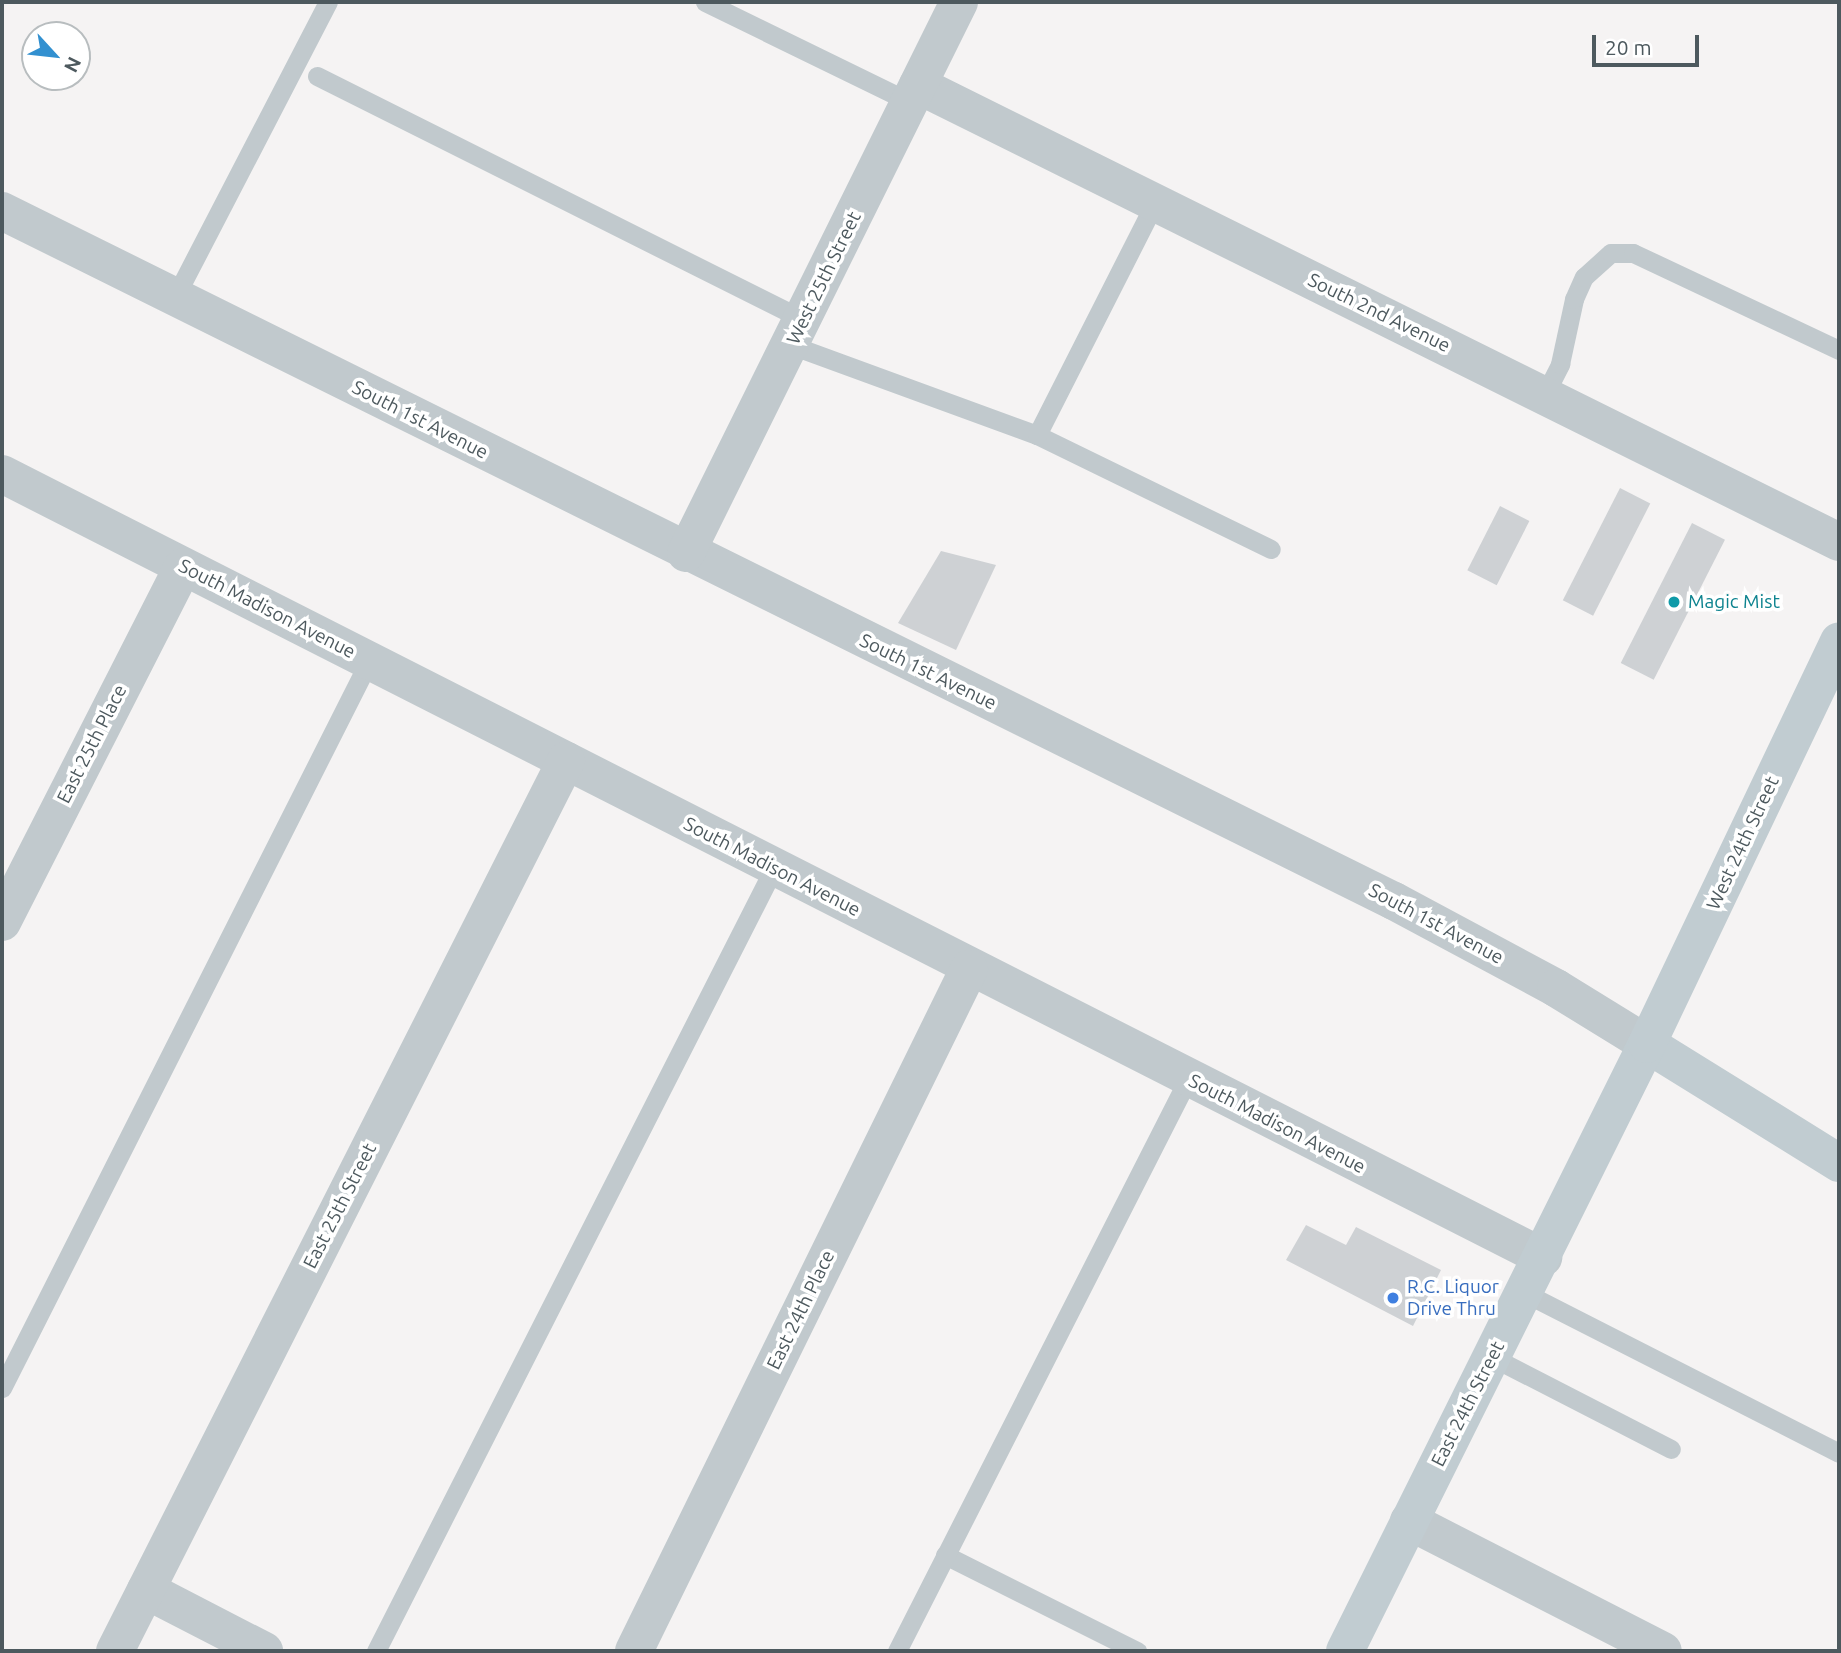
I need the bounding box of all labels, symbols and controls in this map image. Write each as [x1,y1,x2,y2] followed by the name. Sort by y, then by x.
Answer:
[21,21,91,91] north arrow
[1596,21,1703,65] scale bar
[1605,35,1652,59] text: 20 m
[60,53,86,76] text: N
[782,208,866,348] street label: West 25th Street
[1304,269,1454,357] street label: South 2nd Avenue
[348,376,492,464] street label: South 1st Avenue
[175,555,359,663] street label: South Madison Avenue
[1688,591,1780,613] place label: Magic Mist
[1666,594,1682,610] marker: Magic Mist
[856,629,1000,715] street label: South 1st Avenue
[52,681,132,807] street label: East 25th Place
[1702,772,1784,914] street label: West 24th Street
[680,813,864,921] street label: South Madison Avenue
[1365,879,1507,969] street label: South 1st Avenue
[1185,1070,1369,1178] street label: South Madison Avenue
[299,1140,381,1272] street label: East 25th Street
[762,1247,840,1373] street label: East 24th Place
[1407,1276,1499,1320] place label: R.C. Liquor Drive Thru
[1385,1290,1401,1306] marker: R.C. Liquor Drive Thru
[1427,1338,1509,1470] street label: East 24th Street

